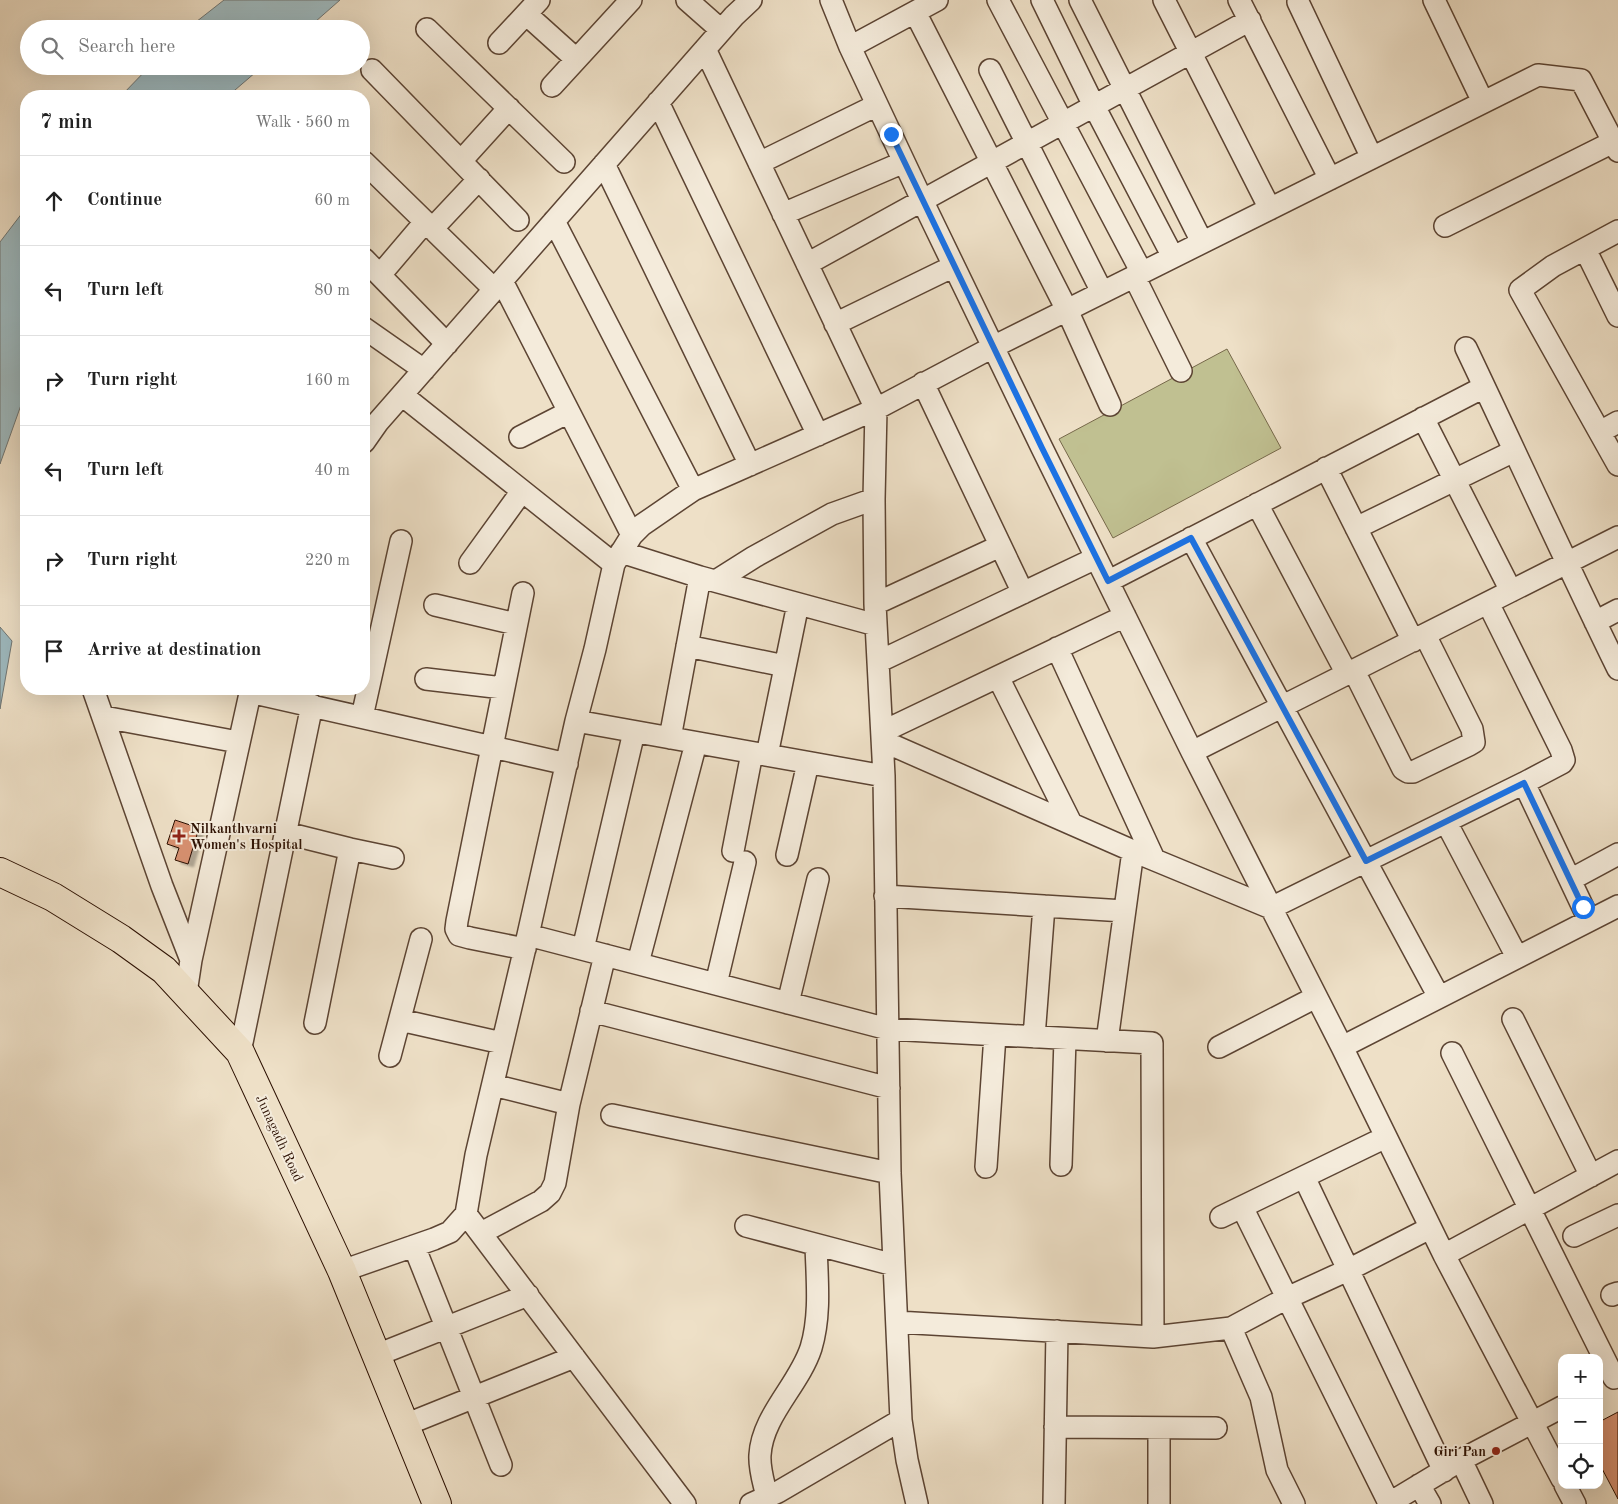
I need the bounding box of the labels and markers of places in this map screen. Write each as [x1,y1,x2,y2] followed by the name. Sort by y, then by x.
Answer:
[190,822,303,852] place label: Nilkanthvarni Women's Hospital
[172,829,186,843] marker: Nilkanthvarni Women's Hospital
[1434,1445,1486,1459] place label: Giri Pan
[1490,1445,1502,1457] marker: Giri Pan

